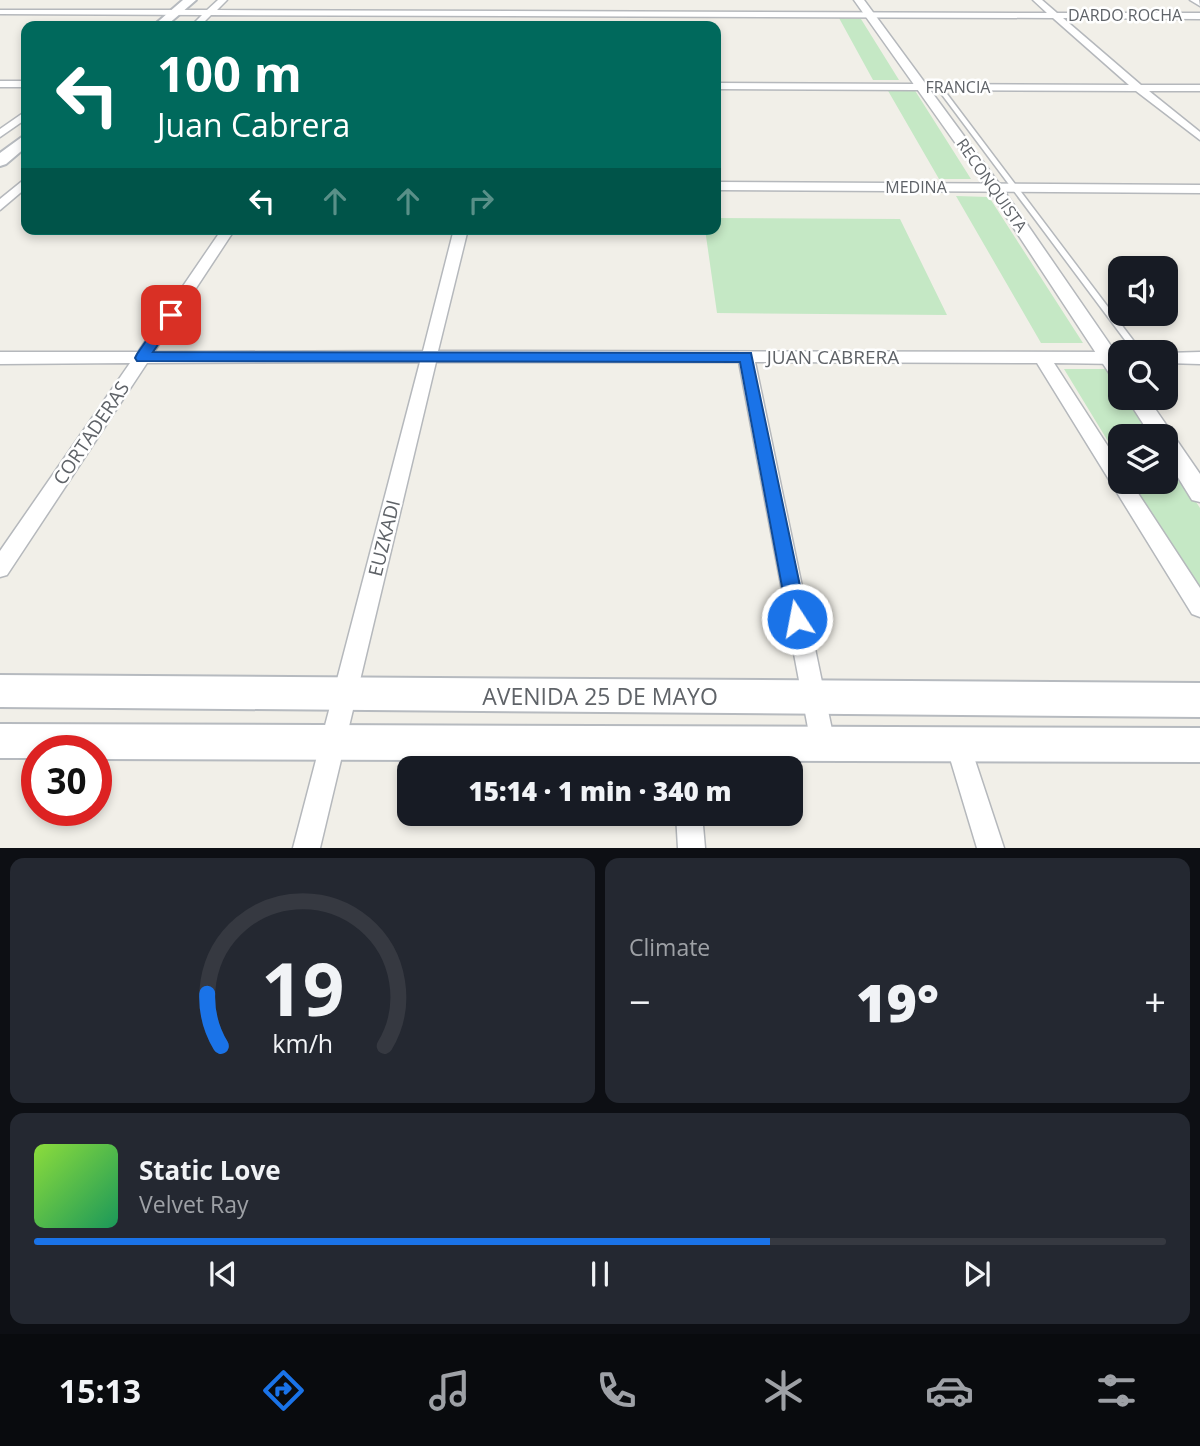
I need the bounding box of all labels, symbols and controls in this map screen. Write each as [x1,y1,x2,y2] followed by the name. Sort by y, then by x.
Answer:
[1068,4,1183,26] street label: DARDO ROCHA
[157,40,302,106] text: 100 m
[42,49,133,140] icon: left
[926,76,991,98] street label: FRANCIA
[157,103,350,146] text: Juan Cabrera
[952,134,1033,237] street label: RECONQUISTA
[885,176,948,198] street label: MEDINA
[243,182,281,220] icon: left
[316,182,354,220] icon: ahead
[389,182,427,220] icon: ahead
[462,182,500,220] icon: right
[1108,256,1178,494] map controls
[1108,256,1178,326] button: sound
[141,285,201,345] pin
[152,296,190,334] icon: arrive
[1108,340,1178,410] button: search
[765,344,899,370] street label: JUAN CABRERA
[47,376,135,490] street label: CORTADERAS
[1108,424,1178,494] button: layers
[362,497,406,579] street label: EUZKADI
[760,582,834,656] position arrow
[482,680,718,712] street label: AVENIDA 25 DE MAYO
[21,735,112,826] speed limit sign: 30
[469,773,731,809] text: 15:14 · 1 min · 340 m
[629,931,710,963] text: Climate
[261,939,344,1038] text: 19
[856,966,939,1037] text: 19°
[629,975,651,1027] text: −
[1144,975,1166,1027] text: +
[272,1026,333,1060] text: km/h
[139,1152,281,1188] text: Static Love
[139,1188,249,1220] text: Velvet Ray
[204,1255,242,1293] icon: previous
[581,1255,619,1293] icon: pause
[958,1255,996,1293] icon: next
[259,1366,308,1415] icon: directions
[425,1366,474,1415] icon: music
[592,1366,641,1415] icon: phone
[759,1366,808,1415] icon: climate
[925,1366,974,1415] icon: car
[1092,1366,1141,1415] icon: filters
[59,1369,141,1412] text: 15:13

